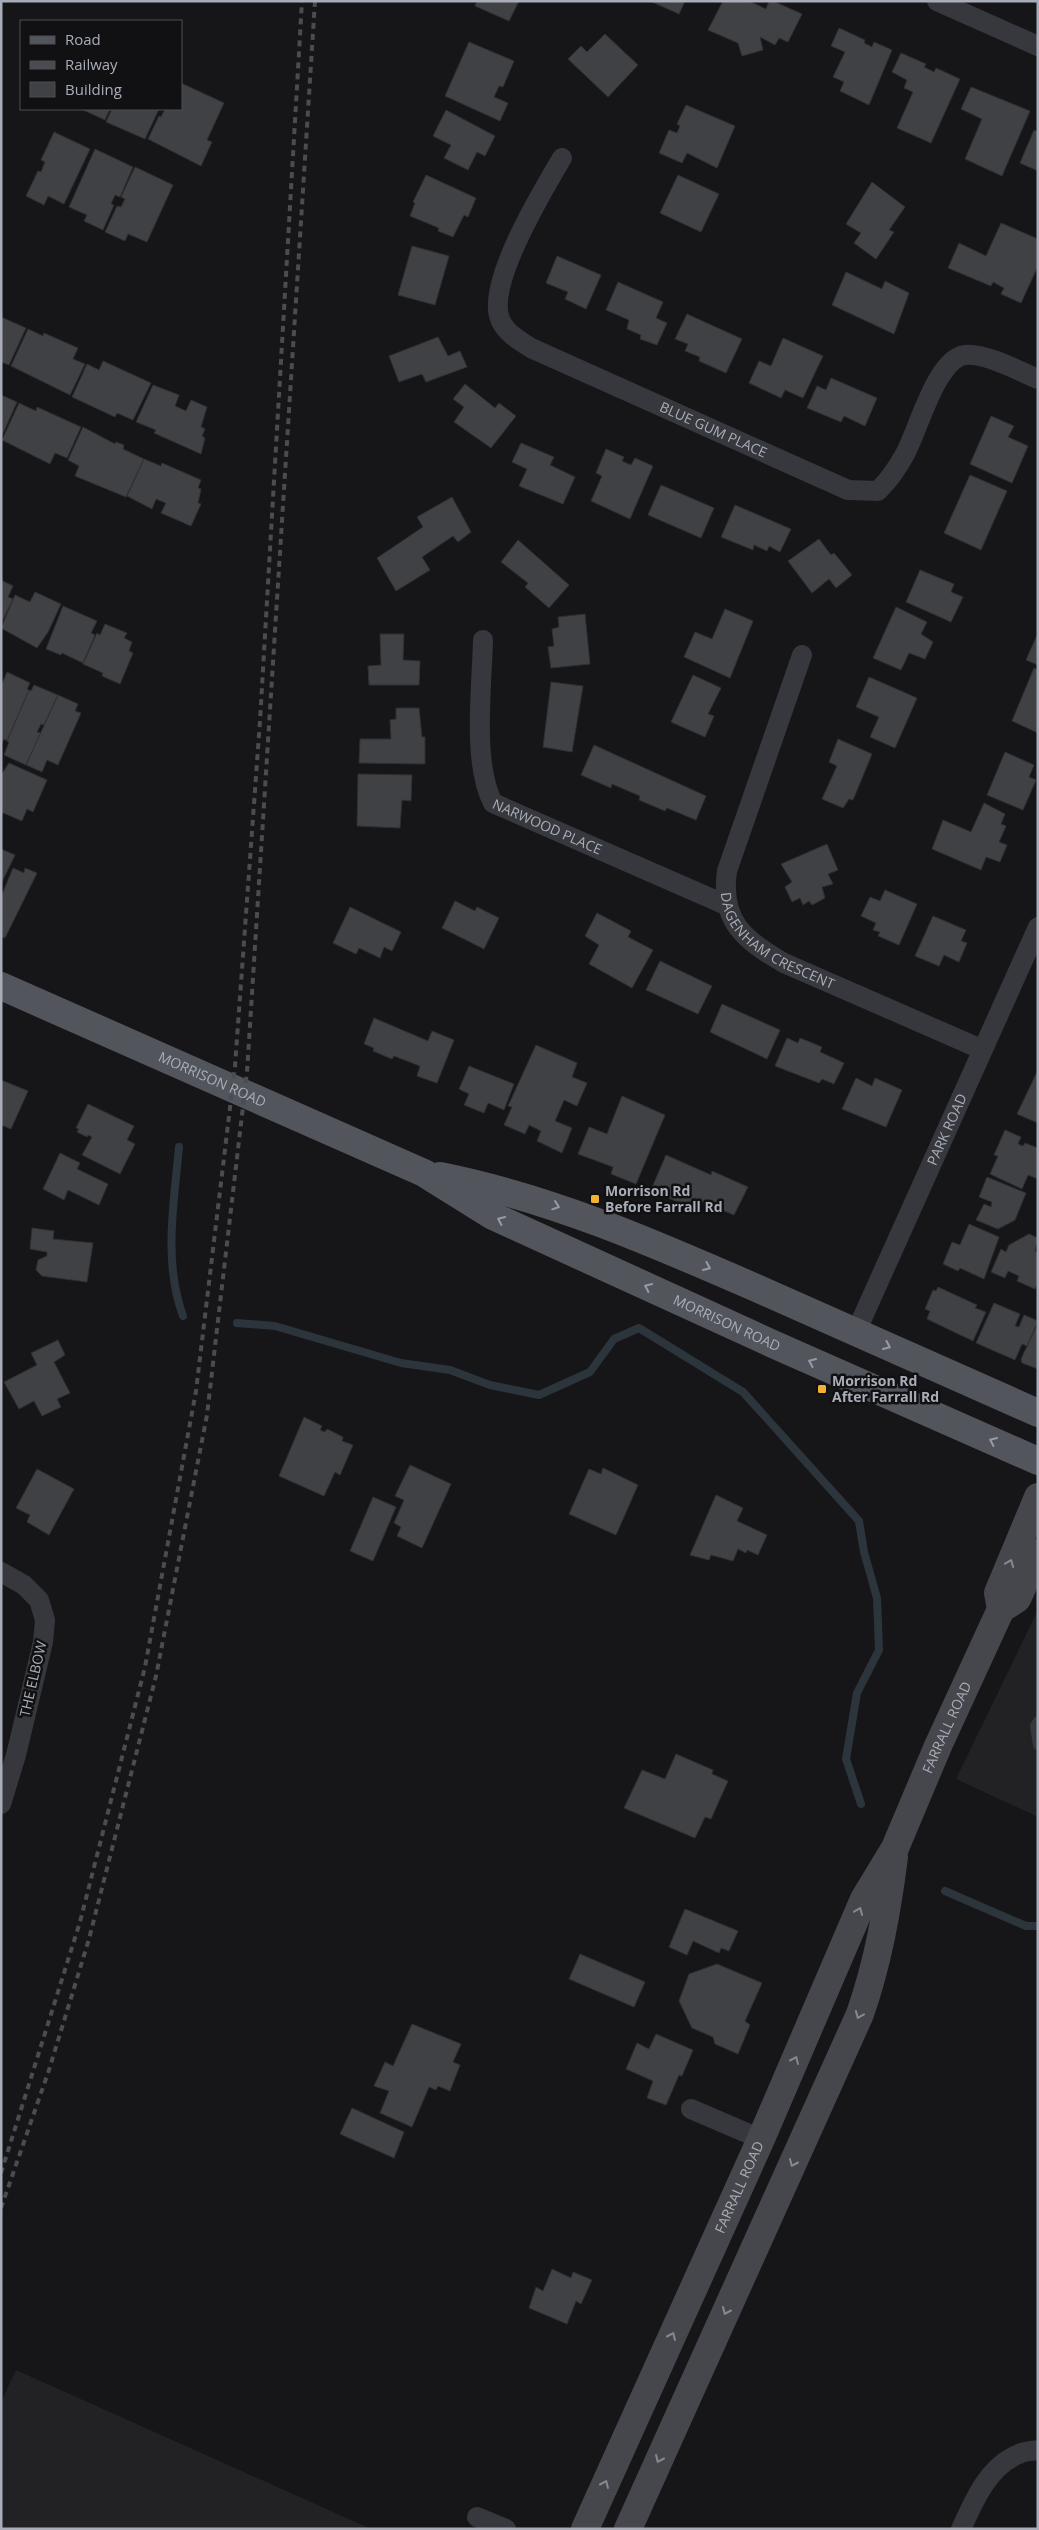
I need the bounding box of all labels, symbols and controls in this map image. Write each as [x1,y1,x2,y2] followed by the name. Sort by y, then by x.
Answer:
[20,20,182,110] legend
[65,29,101,49] text: Road
[65,54,118,74] text: Railway
[65,79,122,99] text: Building
[657,397,770,462] street label: BLUE GUM PLACE
[490,794,605,859] street label: NARWOOD PLACE
[717,891,838,993] street label: DAGENHAM CRESCENT
[156,1047,269,1111] street label: MORRISON ROAD
[922,1090,971,1168] street label: PARK ROAD
[605,1181,723,1216] place label: Morrison Rd Before Farrall Rd
[589,1193,601,1205] marker: Morrison Rd Before Farrall Rd
[551,1200,560,1210] one-way arrow
[497,1216,506,1226] one-way arrow
[702,1260,711,1271] one-way arrow
[644,1283,653,1294] one-way arrow
[670,1290,784,1355] street label: MORRISON ROAD
[882,1340,891,1351] one-way arrow
[808,1357,817,1368] one-way arrow
[832,1371,939,1406] place label: Morrison Rd After Farrall Rd
[816,1383,828,1395] marker: Morrison Rd After Farrall Rd
[989,1437,998,1448] one-way arrow
[1004,1559,1015,1568] one-way arrow
[15,1639,50,1719] street label: THE ELBOW
[918,1678,975,1776] street label: FARRALL ROAD
[853,1907,863,1915] one-way arrow
[855,2010,865,2018] one-way arrow
[789,2056,800,2065] one-way arrow
[710,2138,768,2236] street label: FARRALL ROAD
[788,2158,799,2167] one-way arrow
[721,2306,732,2315] one-way arrow
[665,2332,676,2341] one-way arrow
[655,2454,666,2463] one-way arrow
[599,2480,609,2489] one-way arrow

